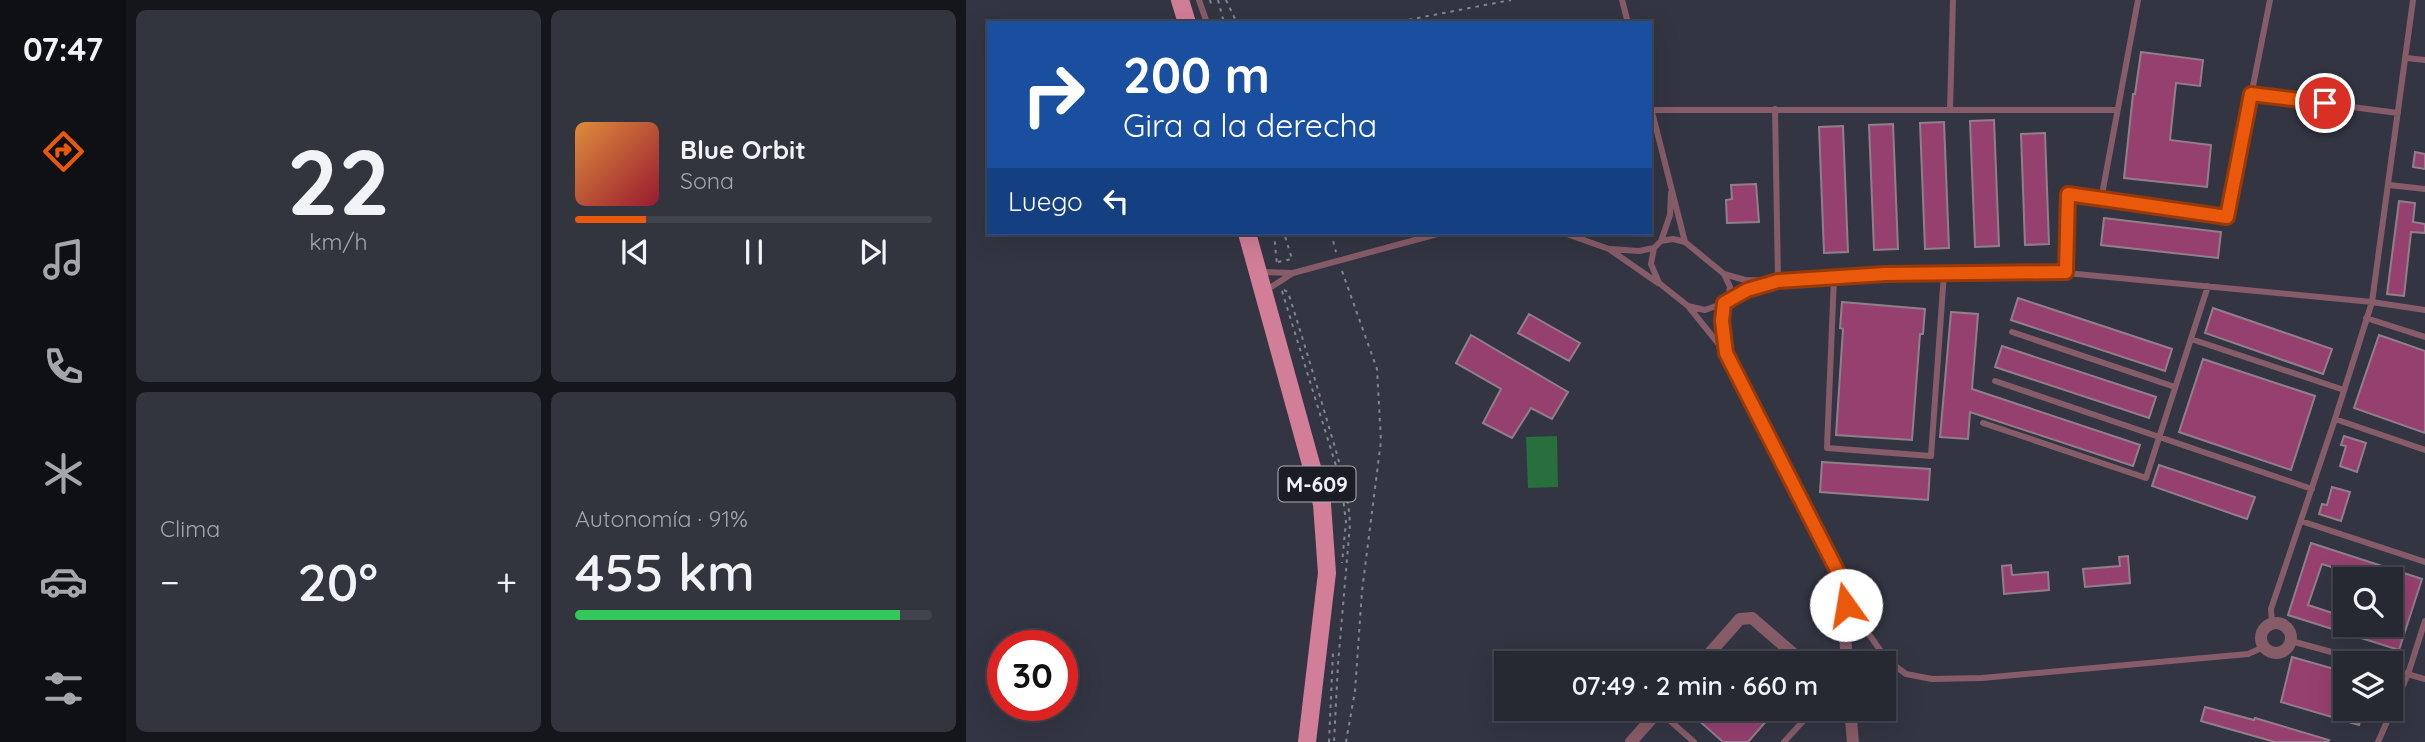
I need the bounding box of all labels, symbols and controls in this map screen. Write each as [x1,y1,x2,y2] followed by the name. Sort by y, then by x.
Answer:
[23,29,103,69] text: 07:47
[1123,44,1270,105] text: 200 m
[1008,49,1099,140] icon: right
[2295,73,2355,133] pin
[2306,84,2344,122] icon: arrive
[1123,105,1377,145] text: Gira a la derecha
[287,124,390,238] text: 22
[39,127,88,176] icon: directions
[680,133,806,166] text: Blue Orbit
[680,166,734,195] text: Sona
[1097,182,1135,220] icon: left
[1008,185,1083,218] text: Luego
[309,227,368,256] text: km/h
[616,233,654,271] icon: previous
[735,233,773,271] icon: pause
[854,233,892,271] icon: next
[39,235,88,284] icon: music
[39,342,88,391] icon: phone
[39,449,88,498] icon: climate
[1278,466,1356,502] road number: M-609
[575,504,748,533] text: Autonomía · 91%
[160,514,220,543] text: Clima
[575,539,755,604] text: 455 km
[297,549,378,614] text: 20°
[39,557,88,606] icon: car
[160,558,180,606] text: −
[496,558,517,606] text: +
[2333,567,2403,721] map controls
[2333,567,2403,637] button: search
[1809,568,1883,642] position arrow
[987,630,1078,721] speed limit sign: 30
[2333,651,2403,721] button: layers
[39,664,88,713] icon: filters
[1572,669,1818,702] text: 07:49 · 2 min · 660 m

